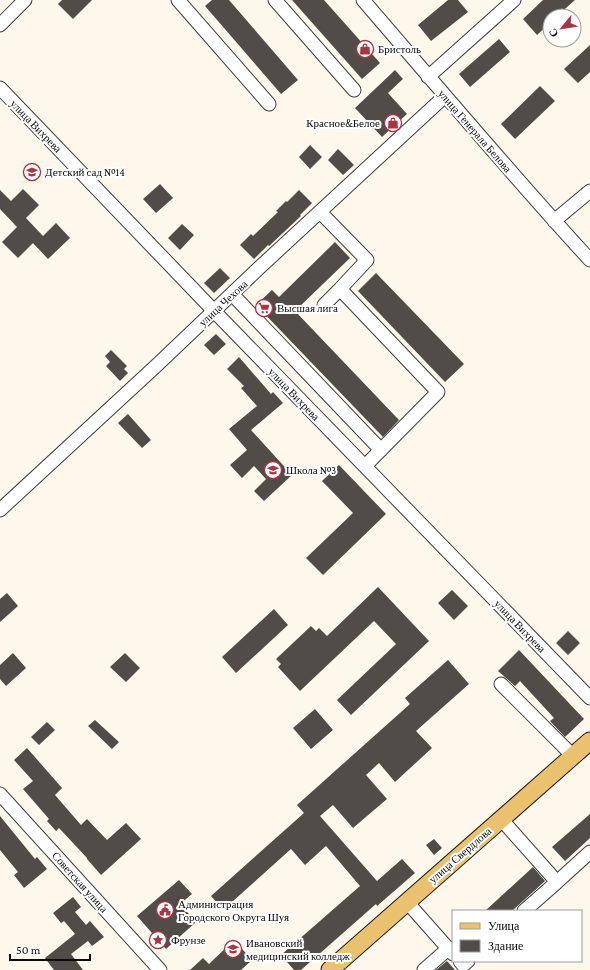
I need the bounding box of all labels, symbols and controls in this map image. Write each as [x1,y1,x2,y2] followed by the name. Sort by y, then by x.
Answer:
[542,8,582,48] north arrow
[546,27,561,39] text: С
[355,39,375,59] shop icon: Бристоль
[378,43,421,55] place label: Бристоль
[436,87,514,175] street label: улица Генерала Белова
[8,97,64,155] street label: улица Вихрева
[383,113,403,133] shop icon: Красное&Белое
[306,117,380,129] place label: Красное&Белое
[22,162,42,182] school or university icon: Детский сад №14
[45,166,125,178] place label: Детский сад №14
[196,278,250,328] street label: улица Чехова
[254,298,274,318] supermarket icon: Высшая лига
[277,302,338,314] place label: Высшая лига
[266,365,322,423] street label: улица Вихрева
[263,460,283,480] school or university icon: Школа №3
[286,464,336,476] place label: Школа №3
[492,597,548,655] street label: улица Вихрева
[426,825,494,885] street label: улица Свердлова
[50,849,110,915] street label: Советская улица
[178,898,289,923] place label: Администрация Городского Округа Шуя
[155,900,175,920] public building icon: Администрация Городского Округа Шуя
[452,910,582,962] legend
[488,919,520,933] text: Улица
[148,930,168,950] place icon: Фрунзе
[171,934,206,946] place label: Фрунзе
[10,936,90,962] scale bar
[246,937,350,962] place label: Ивановский медицинский колледж
[223,939,243,959] school or university icon: Ивановский медицинский колледж
[488,939,523,953] text: Здание
[16,943,41,957] text: 50 m

